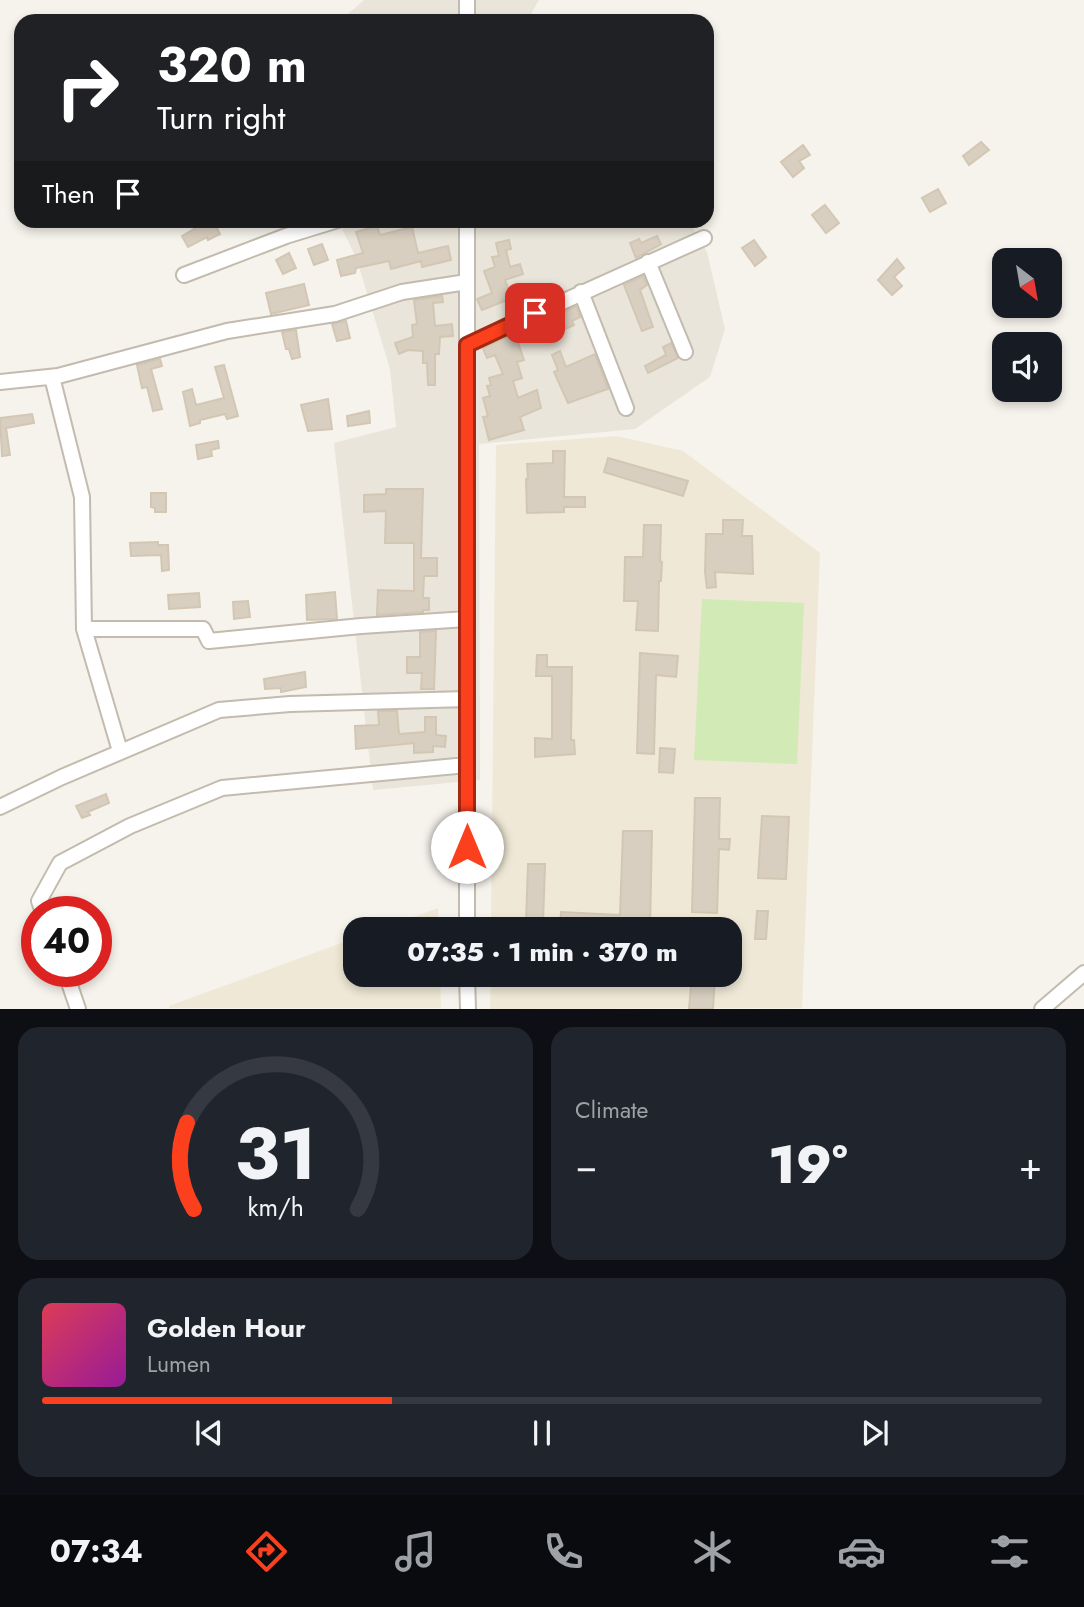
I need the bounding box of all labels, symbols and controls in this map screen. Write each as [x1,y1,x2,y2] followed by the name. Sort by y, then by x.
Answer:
[157,30,307,100] text: 320 m
[42,42,133,133] icon: right
[157,95,286,141] text: Turn right
[42,175,95,213] text: Then
[109,175,147,213] icon: arrive
[992,248,1062,318] north arrow
[992,248,1062,402] map controls
[505,283,565,343] pin
[516,294,554,332] icon: arrive
[992,332,1062,402] button: sound
[430,810,504,884] position arrow
[21,896,112,987] speed limit sign: 40
[407,933,678,971] text: 07:35 · 1 min · 370 m
[575,1093,648,1127] text: Climate
[234,1102,317,1207] text: 31
[768,1127,848,1203] text: 19°
[575,1138,597,1193] text: −
[1019,1138,1042,1193] text: +
[247,1189,304,1225] text: km/h
[147,1309,306,1347] text: Golden Hour
[147,1347,211,1381] text: Lumen
[190,1414,228,1452] icon: previous
[523,1414,561,1452] icon: pause
[856,1414,894,1452] icon: next
[242,1527,291,1576] icon: directions
[391,1527,440,1576] icon: music
[539,1527,588,1576] icon: phone
[688,1527,737,1576] icon: climate
[837,1527,886,1576] icon: car
[985,1527,1034,1576] icon: filters
[50,1528,143,1574] text: 07:34

